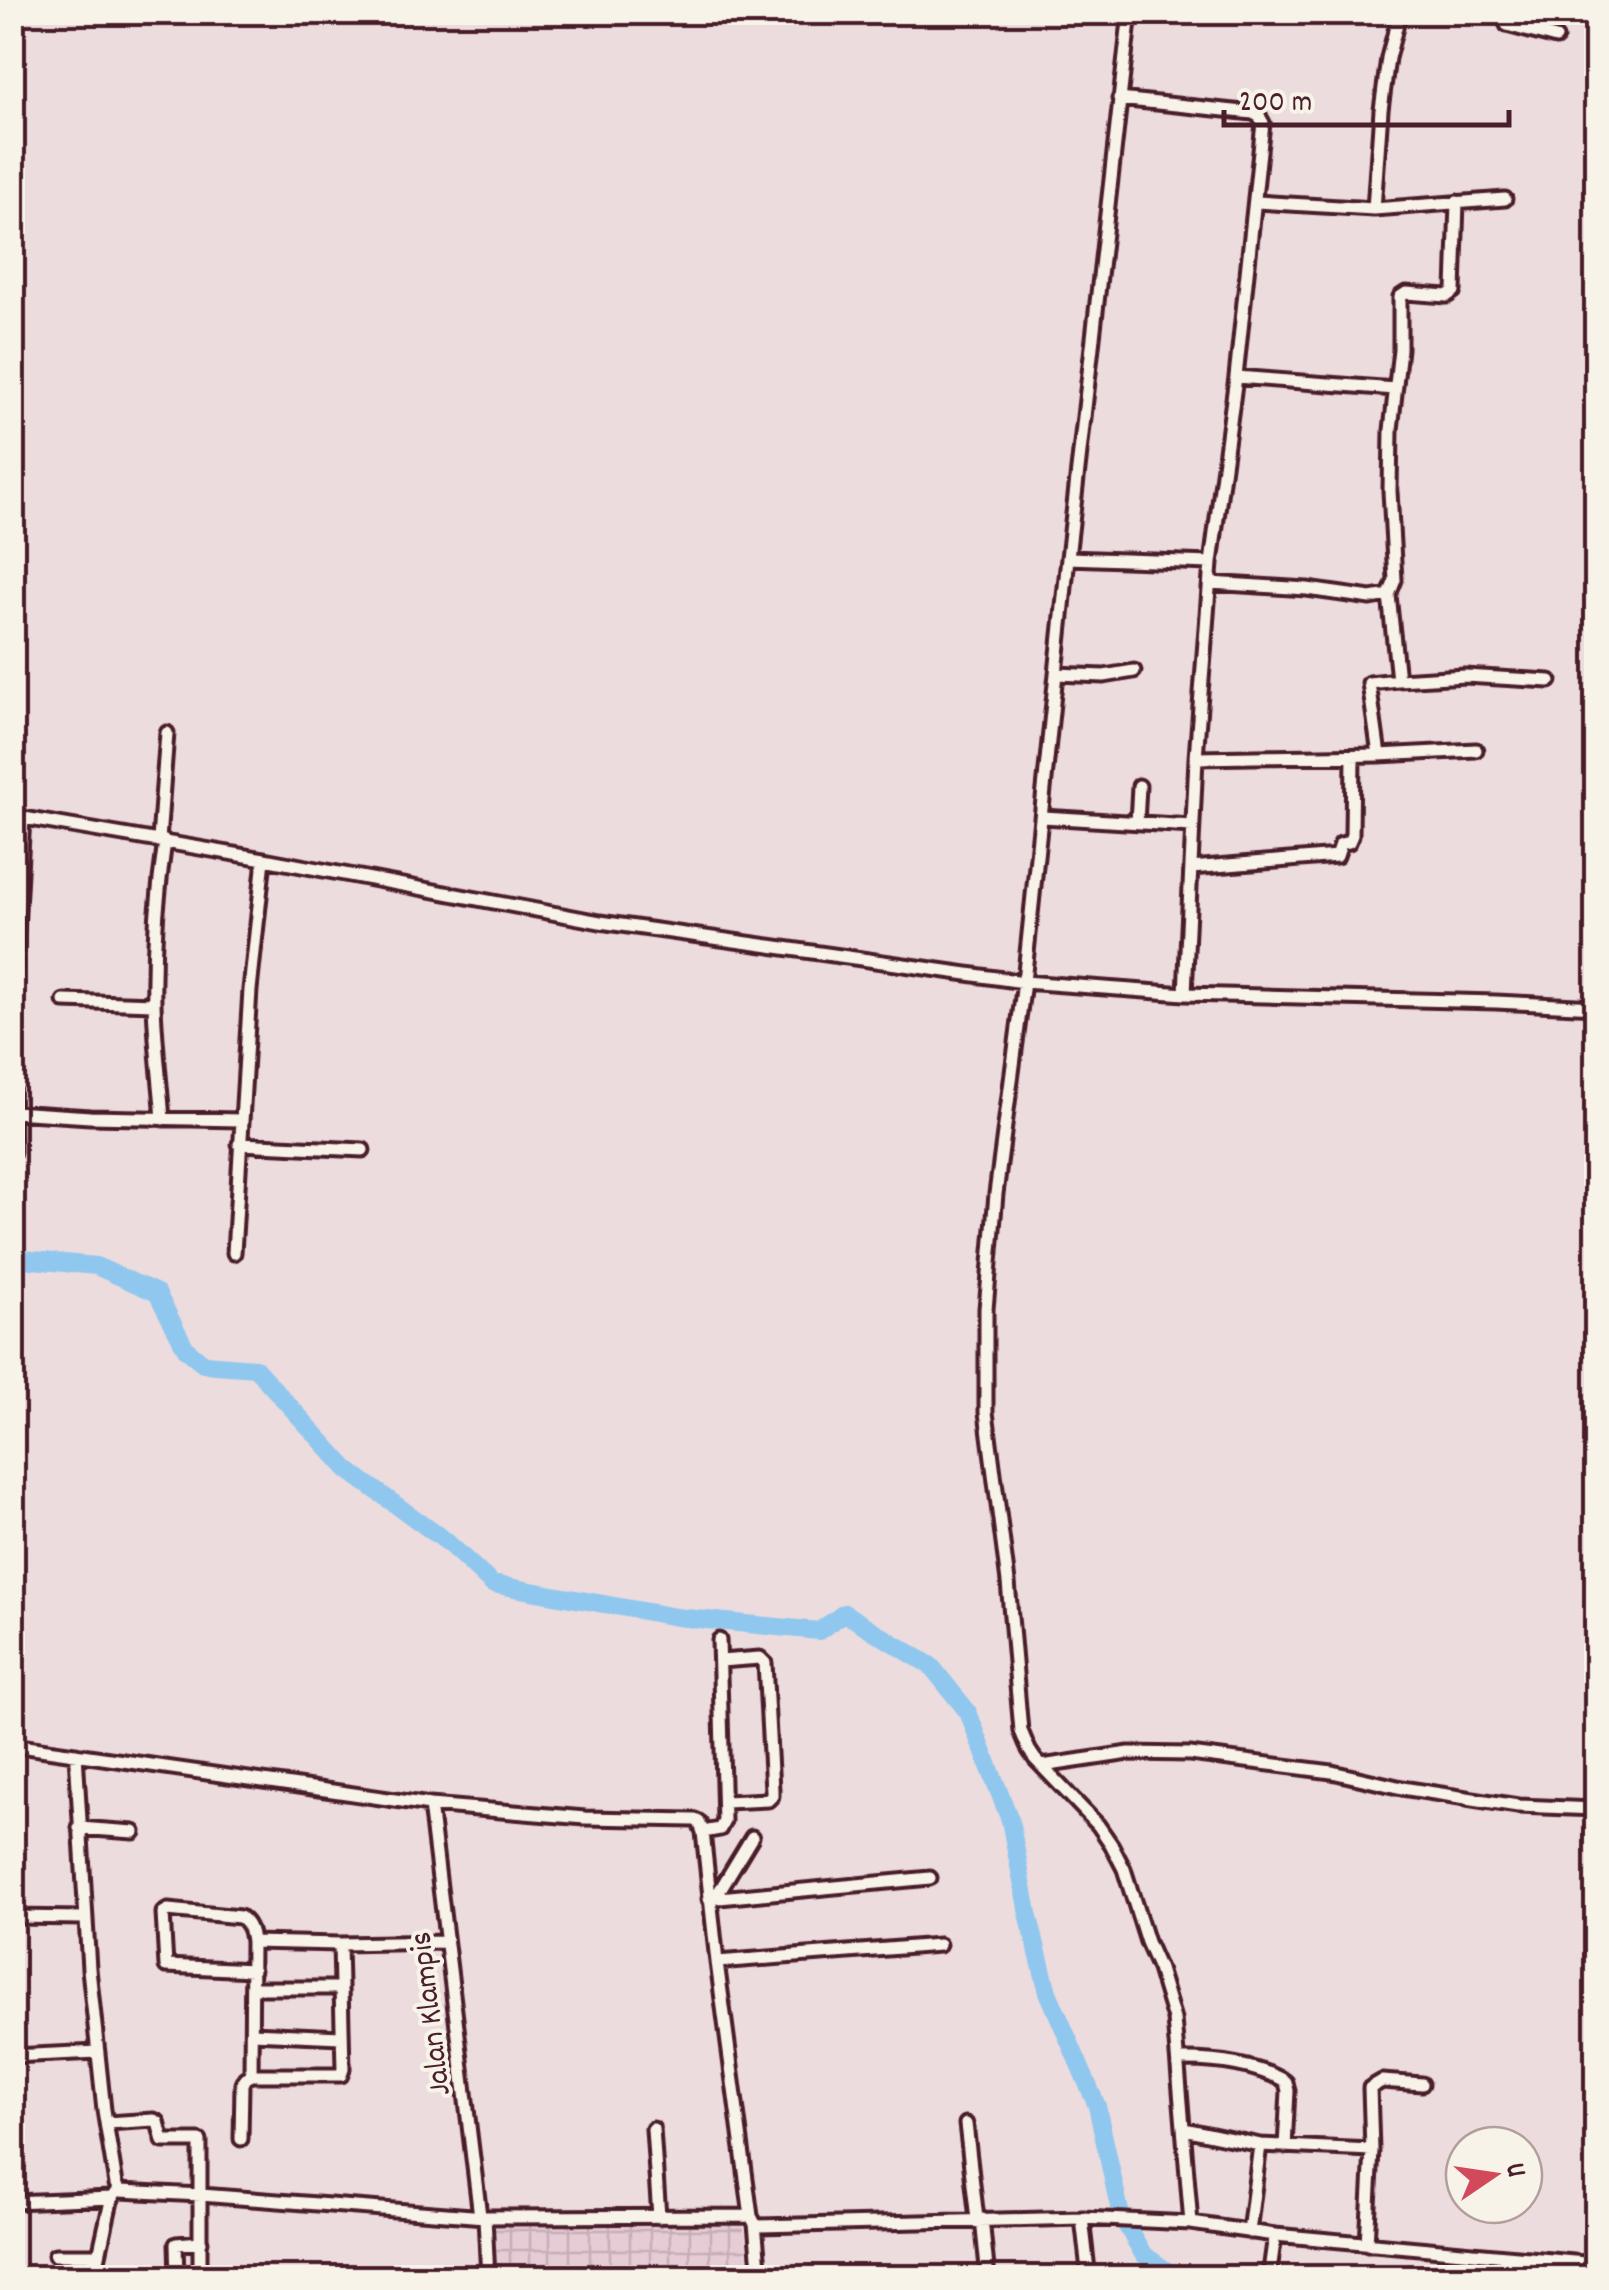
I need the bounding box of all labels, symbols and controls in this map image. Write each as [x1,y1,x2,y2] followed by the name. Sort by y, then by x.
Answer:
[1224,65,1509,127] scale bar
[1239,83,1312,126] text: 200 m
[400,1929,466,2098] street label: Jalan Klampis
[1444,2125,1544,2225] north arrow
[1492,2159,1534,2182] text: U

